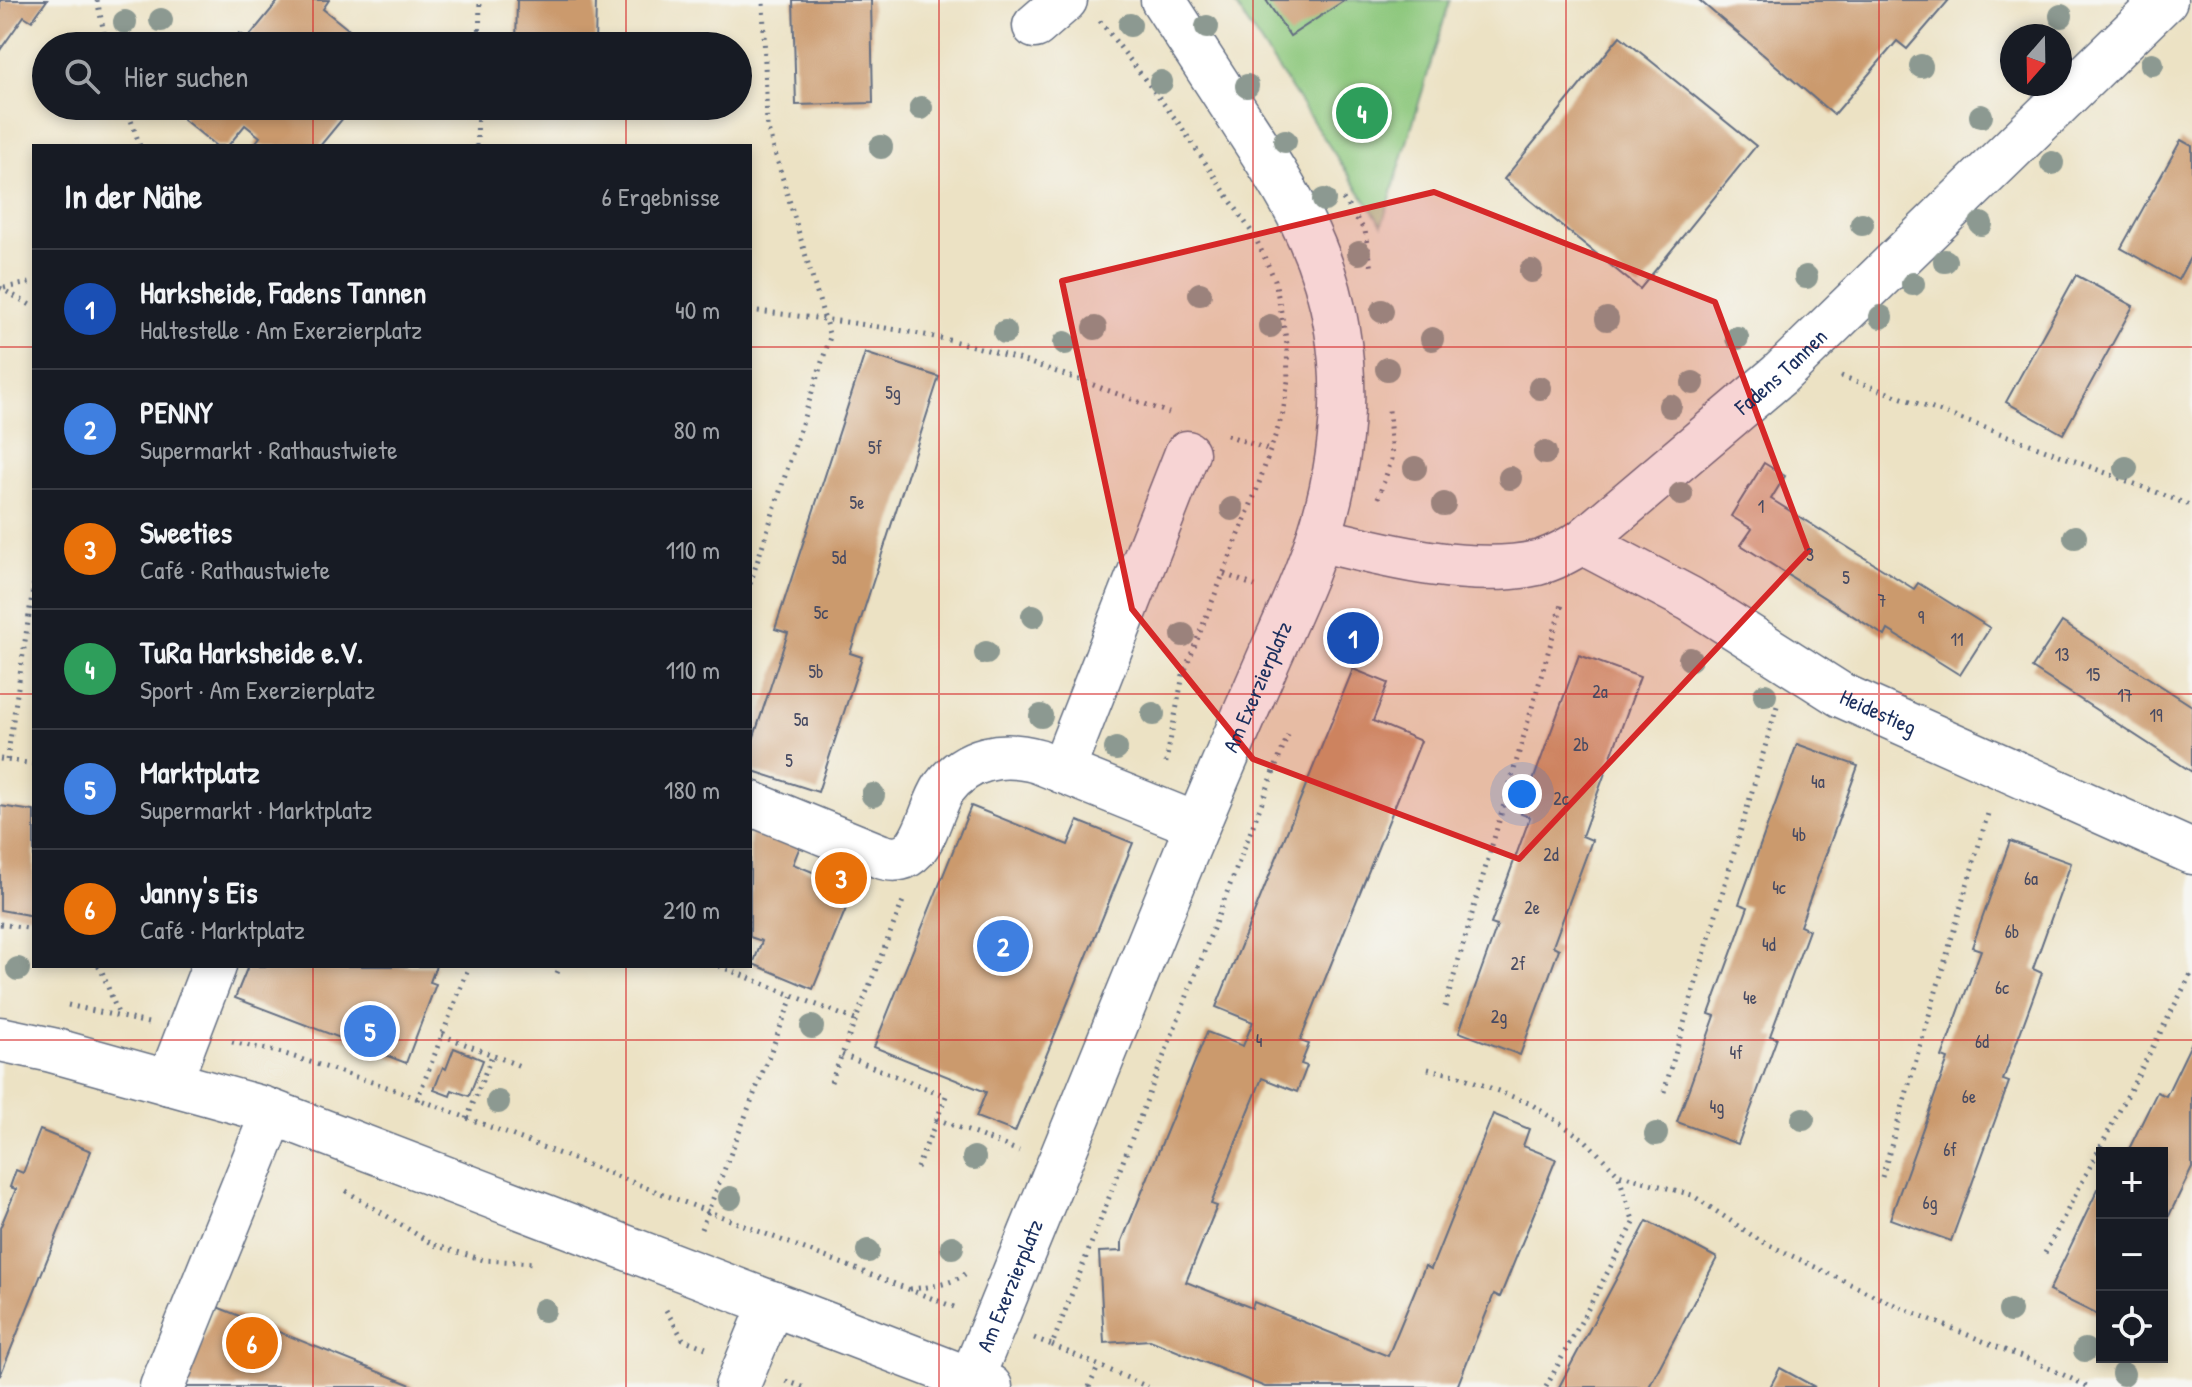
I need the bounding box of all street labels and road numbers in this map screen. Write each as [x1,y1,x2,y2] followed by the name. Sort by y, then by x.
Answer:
[1727,321,1833,422] street label: Fadens Tannen
[1215,616,1299,757] street label: Am Exerzierplatz
[1835,682,1921,742] street label: Heidestieg
[969,1215,1050,1356] street label: Am Exerzierplatz

